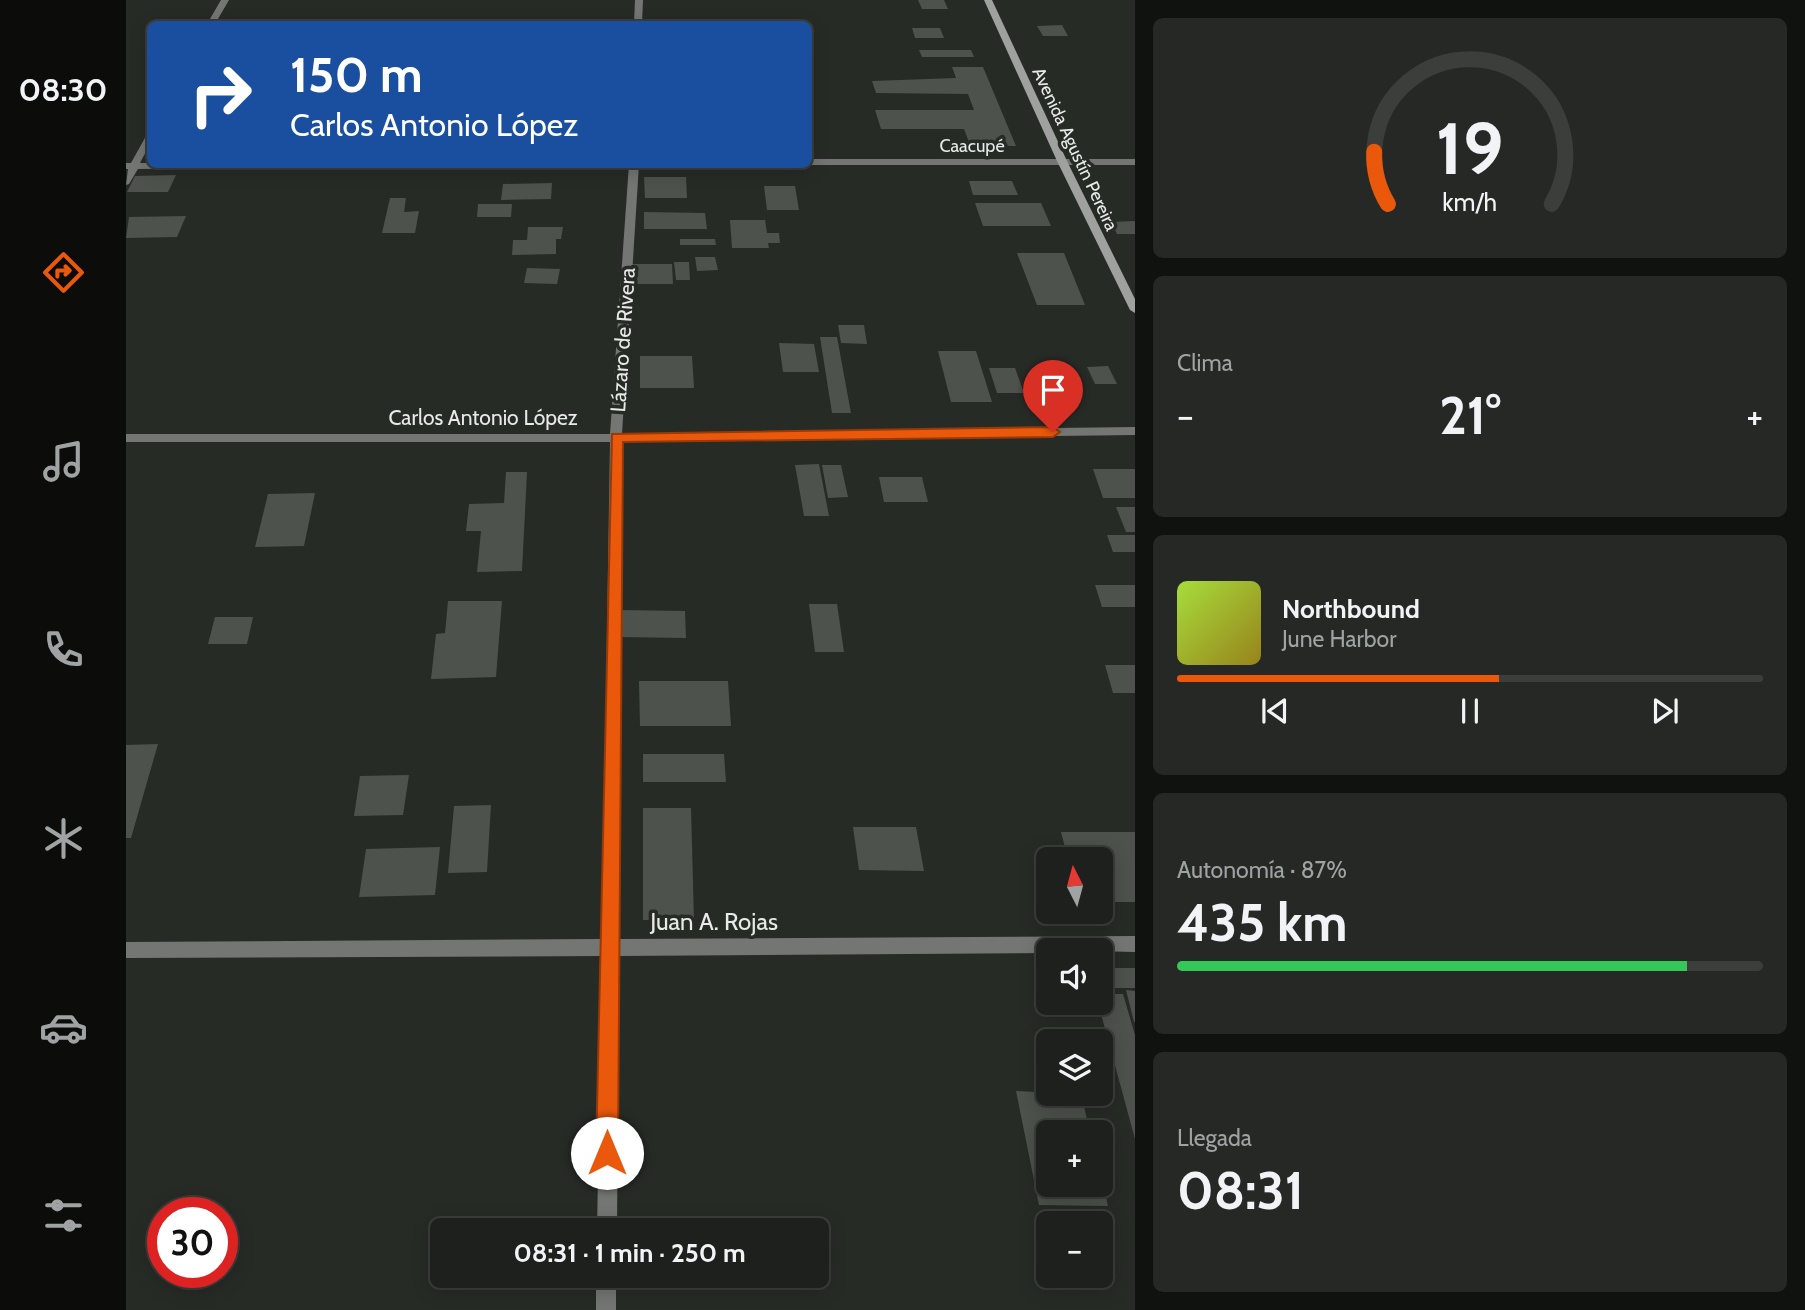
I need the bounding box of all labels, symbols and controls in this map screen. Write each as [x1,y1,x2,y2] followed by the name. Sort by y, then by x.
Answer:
[290,45,423,104] text: 150 m
[175,49,266,140] icon: right
[1027,64,1123,234] street label: Avenida Agustín Pereira
[19,70,107,109] text: 08:30
[290,105,578,144] text: Carlos Antonio López
[1436,105,1504,193] text: 19
[939,135,1005,157] street label: Caacupé
[1443,187,1497,217] text: km/h
[39,248,88,297] icon: directions
[605,267,640,413] street label: Lázaro de Rivera
[1177,349,1233,377] text: Clima
[1023,360,1083,432] pin
[1034,371,1072,409] icon: arrive
[1439,384,1501,447] text: 21°
[1177,392,1194,439] text: −
[1746,392,1763,439] text: +
[388,405,578,430] street label: Carlos Antonio López
[39,437,88,486] icon: music
[1282,593,1420,625] text: Northbound
[39,625,88,674] icon: phone
[1282,625,1396,653] text: June Harbor
[1256,692,1294,730] icon: previous
[1451,692,1489,730] icon: pause
[1646,692,1684,730] icon: next
[39,814,88,863] icon: climate
[1036,847,1113,924] north arrow
[1036,847,1113,1288] map controls
[1177,856,1347,884] text: Autonomía · 87%
[1177,891,1347,954] text: 435 km
[649,907,778,936] street label: Juan A. Rojas
[1036,938,1113,1015] button: sound
[39,1003,88,1052] icon: car
[1036,1029,1113,1106] button: layers
[570,1116,644,1190] position arrow
[1036,1120,1113,1197] button: +
[1177,1124,1252,1152] text: Llegada
[1177,1159,1304,1222] text: 08:31
[39,1191,88,1240] icon: filters
[147,1197,238,1288] speed limit sign: 30
[1036,1211,1113,1288] button: −
[513,1237,746,1269] text: 08:31 · 1 min · 250 m

